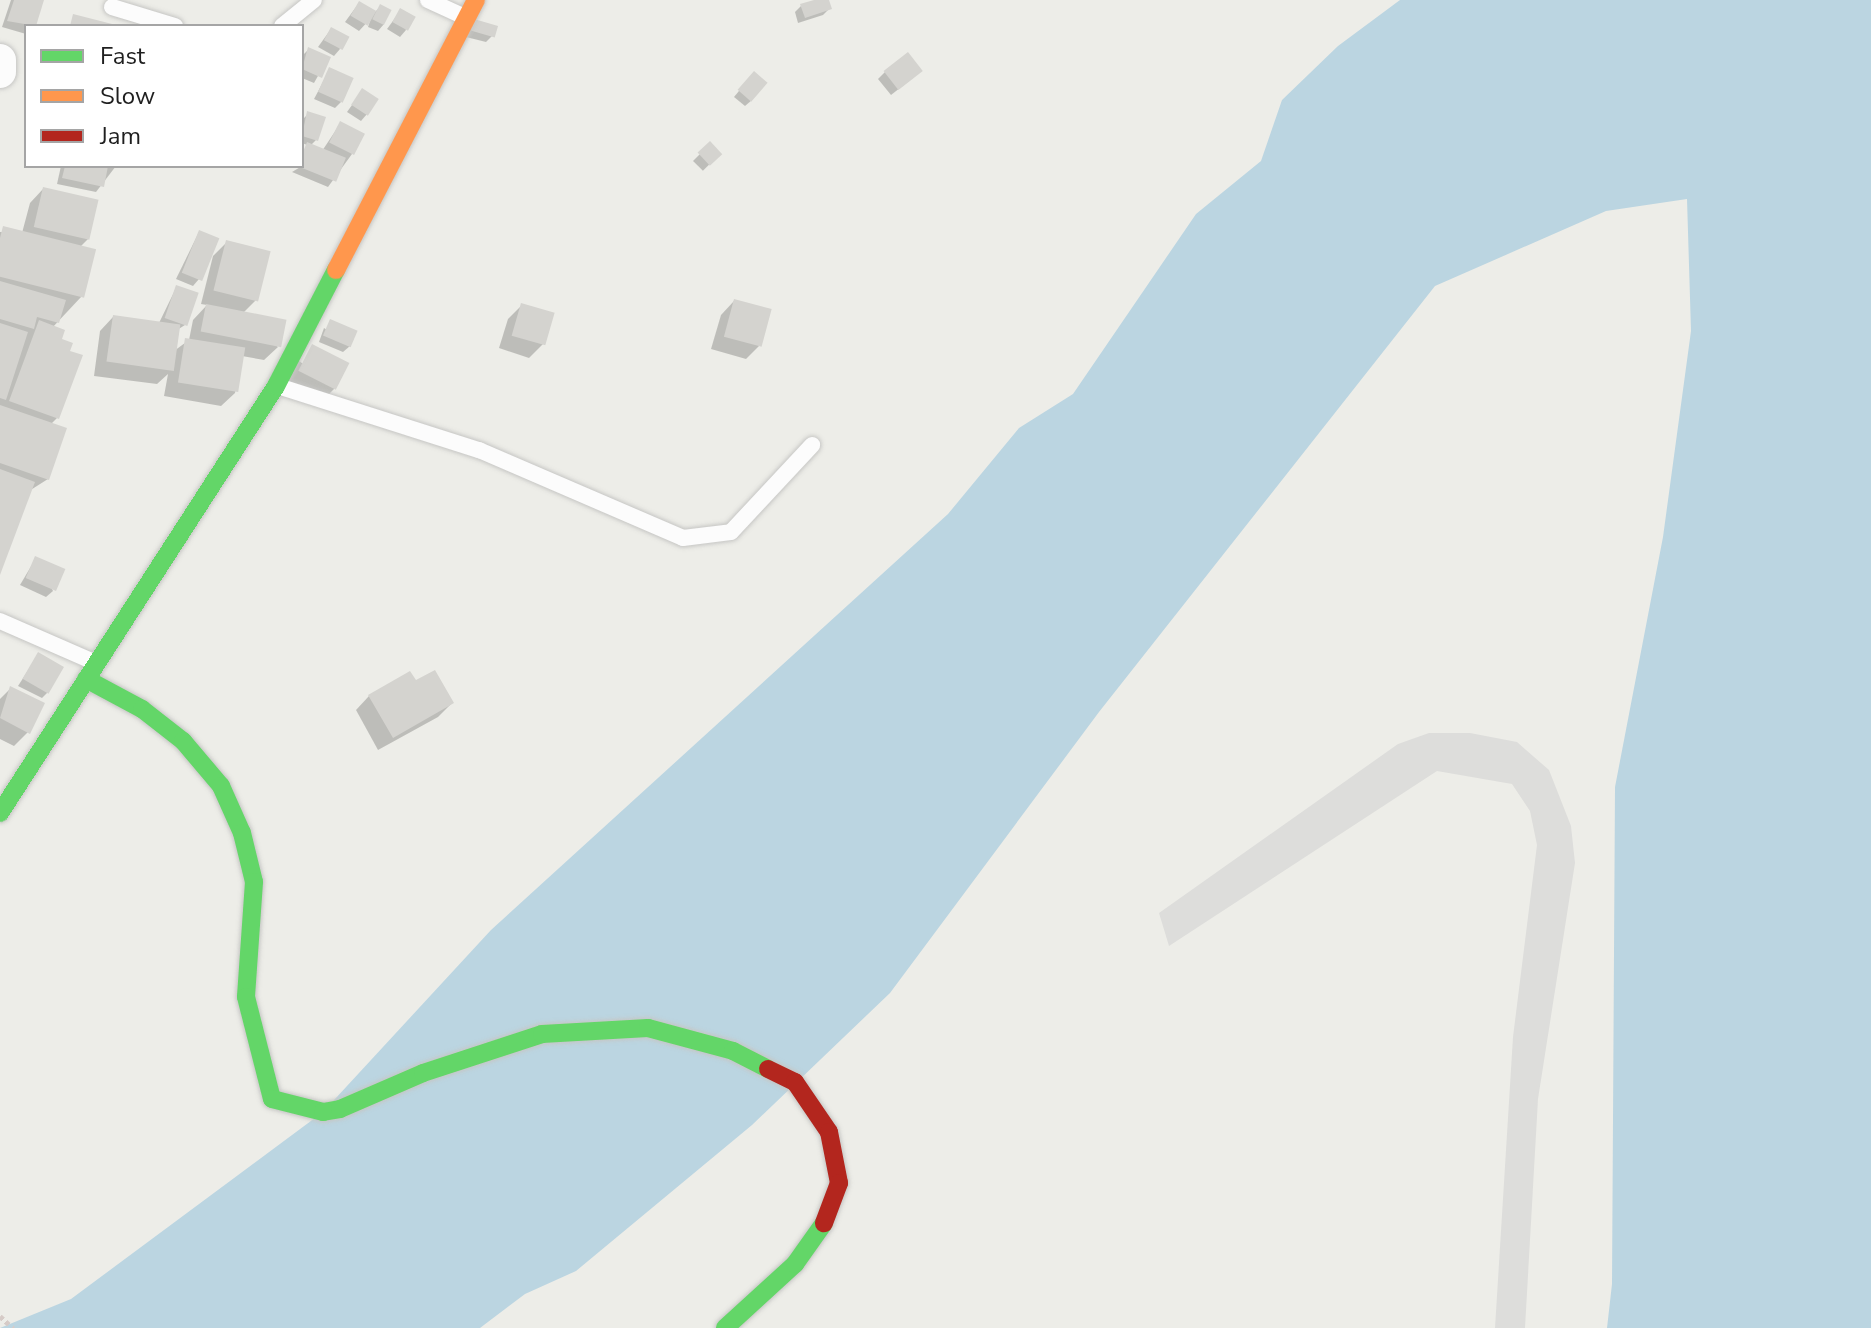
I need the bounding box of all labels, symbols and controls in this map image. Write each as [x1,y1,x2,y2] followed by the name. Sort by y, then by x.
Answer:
[24,24,304,168] legend
[100,40,145,72] text: Fast
[100,80,155,112] text: Slow
[100,120,141,152] text: Jam

